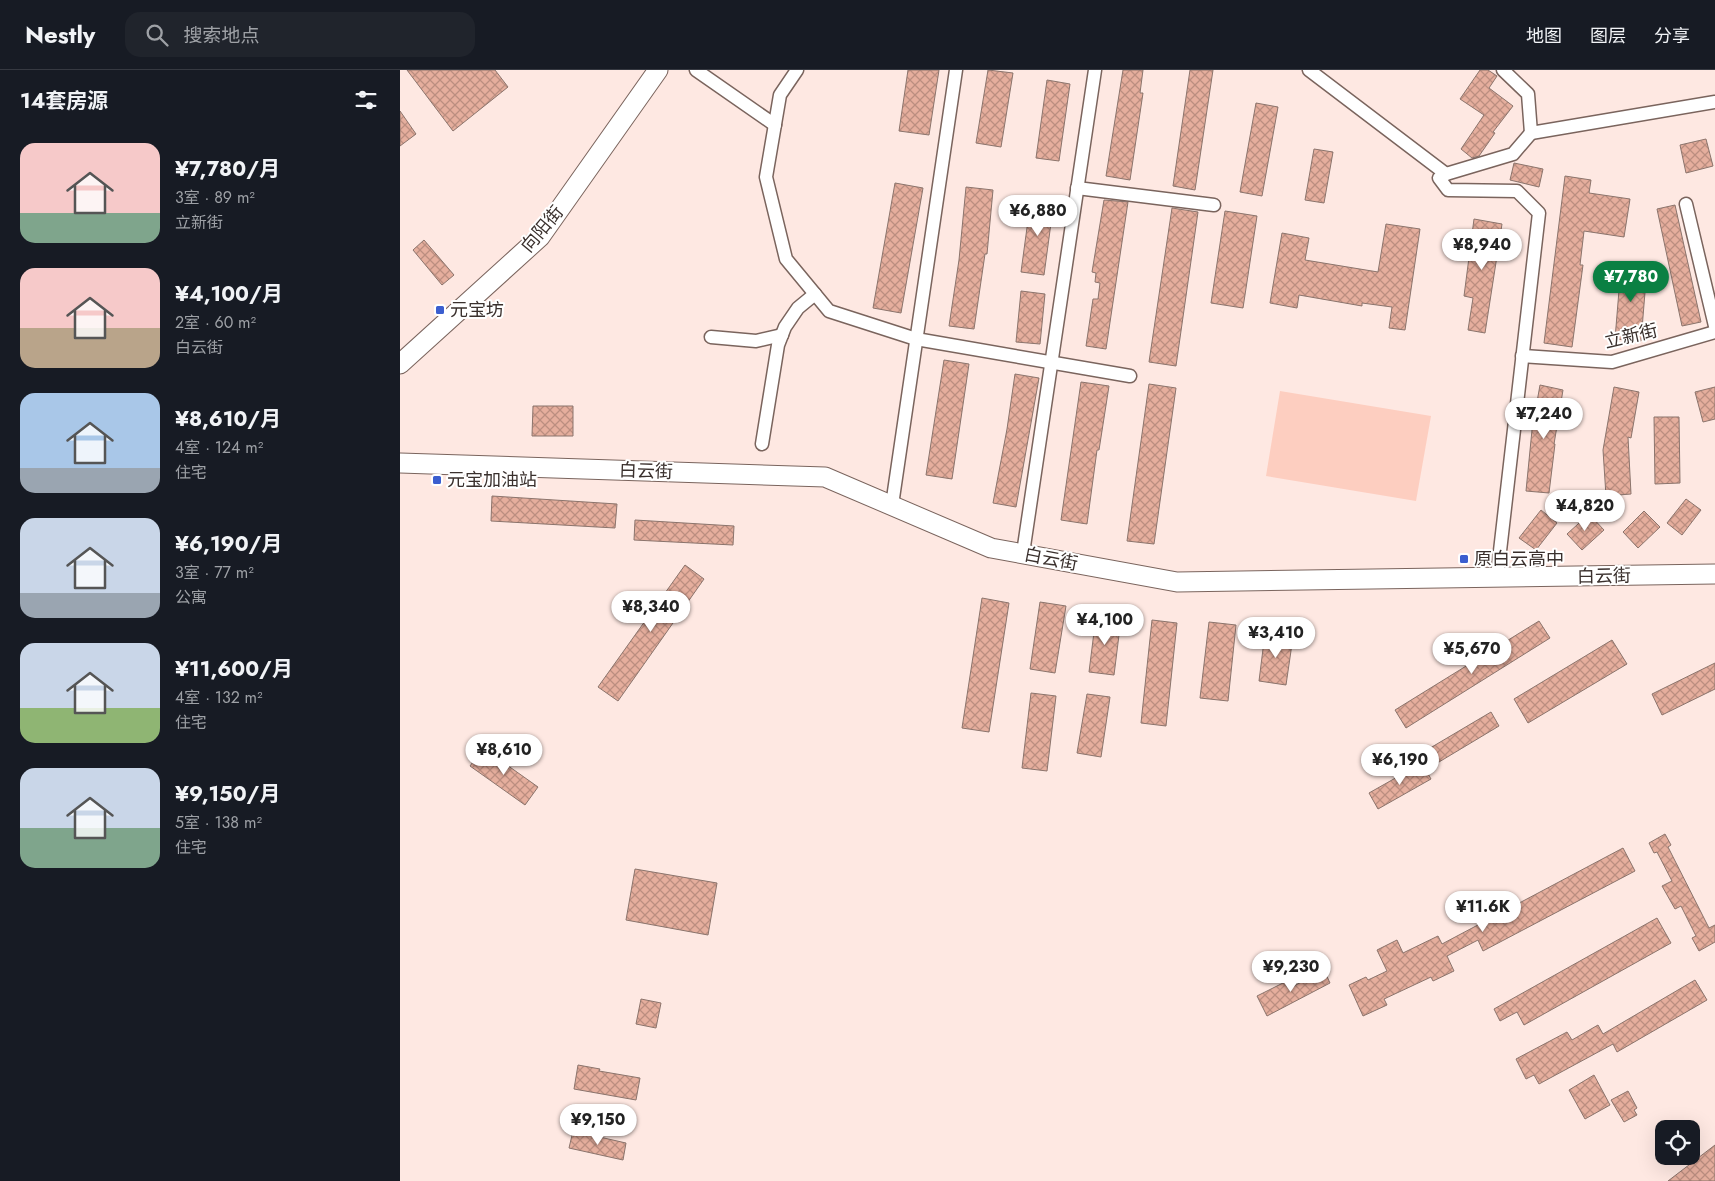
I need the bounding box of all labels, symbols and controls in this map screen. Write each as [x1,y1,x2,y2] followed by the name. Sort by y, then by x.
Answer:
[125,12,475,57] search box
[25,17,95,52] text: Nestly
[143,21,171,49] icon: search
[183,22,259,49] text: 搜索地点
[1526,23,1562,49] text: 地图
[1590,23,1626,49] text: 图层
[1654,23,1690,49] text: 分享
[20,86,108,116] text: 14套房源
[352,86,380,114] icon: filters
[175,154,280,184] text: ¥7,780/月
[60,163,120,223] icon: home
[175,186,255,209] text: 3室 · 89 m²
[997,194,1079,237] pin: ¥6,880
[1009,199,1067,222] text: ¥6,880
[515,200,569,258] street label: 向阳街
[175,211,223,234] text: 立新街
[1441,228,1523,271] pin: ¥8,940
[1453,233,1511,256] text: ¥8,940
[1590,260,1672,303] pin: ¥7,780
[1604,265,1658,288] text: ¥7,780
[175,279,283,309] text: ¥4,100/月
[60,288,120,348] icon: home
[450,297,504,323] place label: 元宝坊
[434,304,446,316] marker: 元宝坊
[175,311,256,334] text: 2室 · 60 m²
[1602,317,1660,355] street label: 立新街
[175,336,223,359] text: 白云街
[1503,398,1585,440] pin: ¥7,240
[1516,402,1572,425] text: ¥7,240
[175,404,281,434] text: ¥8,610/月
[60,413,120,473] icon: home
[175,436,263,459] text: 4室 · 124 m²
[619,457,673,485] street label: 白云街
[175,461,207,484] text: 住宅
[447,467,537,493] place label: 元宝加油站
[431,474,443,486] marker: 元宝加油站
[1544,490,1626,532] pin: ¥4,820
[1556,494,1614,517] text: ¥4,820
[175,529,282,559] text: ¥6,190/月
[60,538,120,598] icon: home
[1022,541,1080,577] street label: 白云街
[1474,546,1564,572] place label: 原白云高中
[1458,553,1470,565] marker: 原白云高中
[175,561,254,584] text: 3室 · 77 m²
[1577,563,1631,589] street label: 白云街
[175,586,207,609] text: 公寓
[610,590,692,633] pin: ¥8,340
[622,595,680,618] text: ¥8,340
[1064,604,1146,646] pin: ¥4,100
[1077,608,1133,631] text: ¥4,100
[1235,616,1317,659] pin: ¥3,410
[1248,621,1304,644] text: ¥3,410
[1431,632,1513,675] pin: ¥5,670
[1443,637,1501,660] text: ¥5,670
[175,654,293,684] text: ¥11,600/月
[60,663,120,723] icon: home
[175,686,263,709] text: 4室 · 132 m²
[175,711,207,734] text: 住宅
[463,734,545,776] pin: ¥8,610
[476,738,532,761] text: ¥8,610
[1359,744,1441,786] pin: ¥6,190
[1372,748,1428,771] text: ¥6,190
[175,779,280,809] text: ¥9,150/月
[60,788,120,848] icon: home
[175,811,262,834] text: 5室 · 138 m²
[175,836,207,859] text: 住宅
[1442,890,1524,933] pin: ¥11.6K
[1456,895,1510,918] text: ¥11.6K
[1250,950,1332,993] pin: ¥9,230
[1263,955,1319,978] text: ¥9,230
[557,1104,639,1146] pin: ¥9,150
[571,1108,625,1131] text: ¥9,150
[1655,1120,1700,1165] map controls
[1655,1120,1700,1165] button: locate

